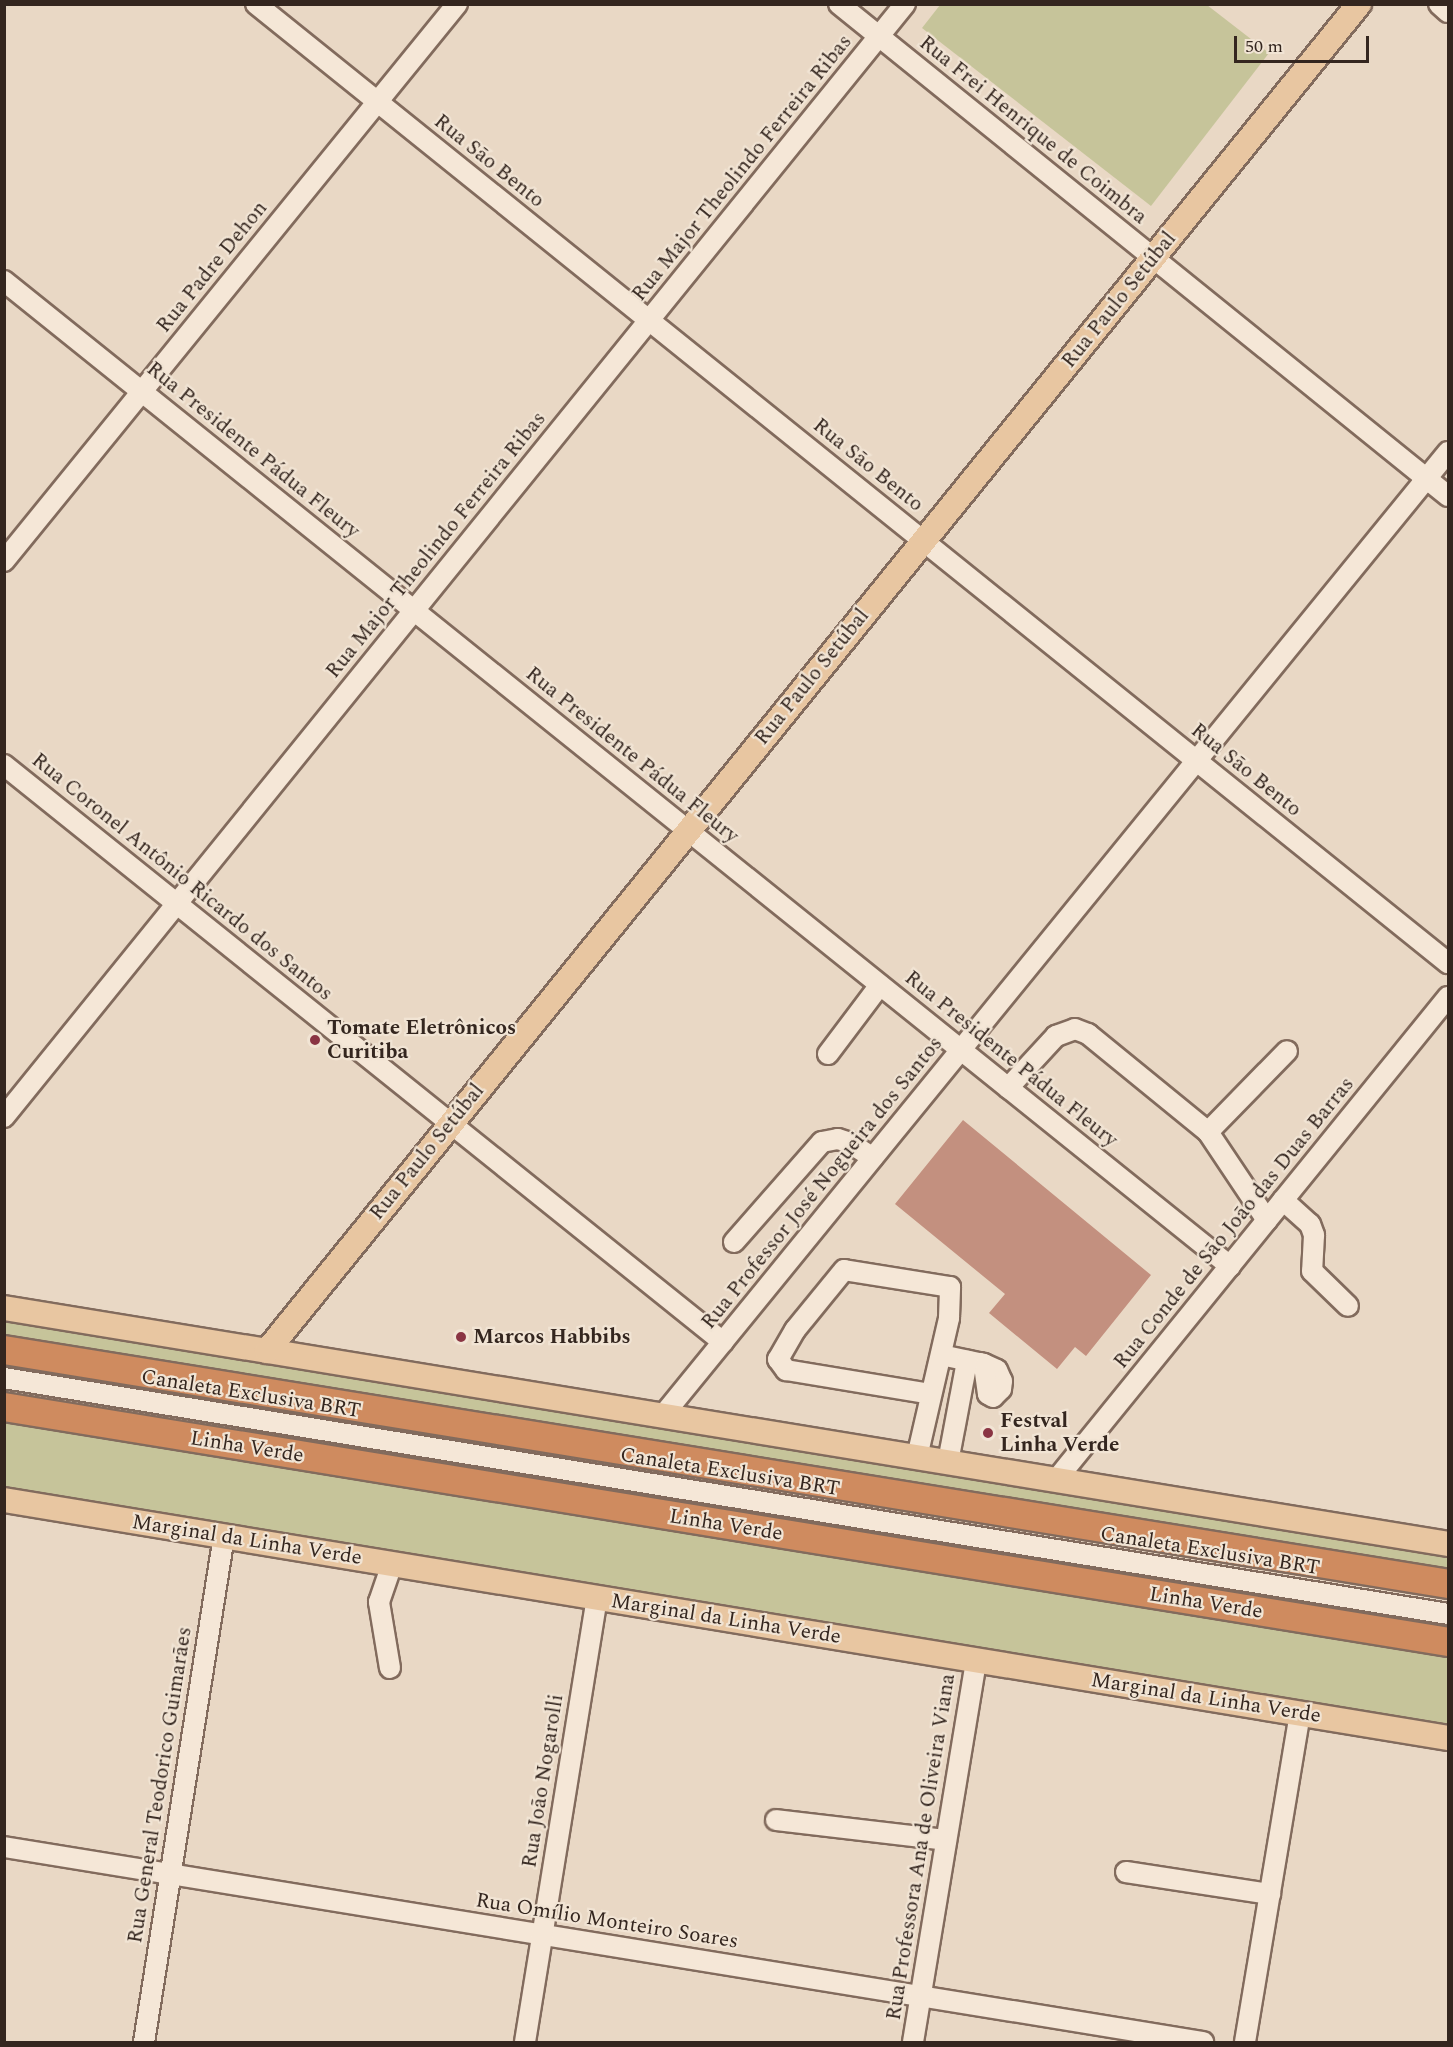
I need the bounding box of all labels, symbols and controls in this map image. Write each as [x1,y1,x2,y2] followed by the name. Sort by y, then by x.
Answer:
[1237,24,1372,62] scale bar
[627,30,857,306] street label: Rua Major Theolindo Ferreira Ribas
[914,30,1152,230] street label: Rua Frei Henrique de Coimbra
[1245,33,1283,60] text: 50 m
[429,109,549,213] street label: Rua São Bento
[151,196,273,338] street label: Rua Padre Dehon
[1056,227,1182,373] street label: Rua Paulo Setúbal
[141,356,365,544] street label: Rua Presidente Pádua Fleury
[321,407,551,683] street label: Rua Major Theolindo Ferreira Ribas
[808,413,928,517] street label: Rua São Bento
[749,604,875,750] street label: Rua Paulo Setúbal
[520,661,744,849] street label: Rua Presidente Pádua Fleury
[1186,718,1306,822] street label: Rua São Bento
[26,748,338,1006] street label: Rua Coronel Antônio Ricardo dos Santos
[899,965,1123,1153] street label: Rua Presidente Pádua Fleury
[327,1015,516,1065] place label: Tomate Eletrônicos Curitiba
[696,1032,948,1334] street label: Rua Professor José Nogueira dos Santos
[308,1033,322,1047] marker: Tomate Eletrônicos Curitiba
[1108,1072,1360,1374] street label: Rua Conde de São João das Duas Barras
[364,1079,490,1225] street label: Rua Paulo Setúbal
[473,1324,631,1350] place label: Marcos Habbibs
[454,1330,468,1344] marker: Marcos Habbibs
[139,1364,363,1424] street label: Canaleta Exclusiva BRT
[1000,1408,1119,1458] place label: Festval Linha Verde
[188,1426,306,1468] street label: Linha Verde
[981,1426,995,1440] marker: Festval Linha Verde
[618,1442,842,1502] street label: Canaleta Exclusiva BRT
[667,1504,785,1546] street label: Linha Verde
[130,1509,364,1571] street label: Marginal da Linha Verde
[1098,1521,1322,1581] street label: Canaleta Exclusiva BRT
[1147,1582,1265,1624] street label: Linha Verde
[609,1588,843,1650] street label: Marginal da Linha Verde
[123,1625,197,1945] street label: Rua General Teodorico Guimarães
[1089,1667,1323,1729] street label: Marginal da Linha Verde
[881,1672,961,2022] street label: Rua Professora Ana de Oliveira Viana
[517,1692,569,1870] street label: Rua João Nogarolli
[474,1888,740,1954] street label: Rua Omílio Monteiro Soares

